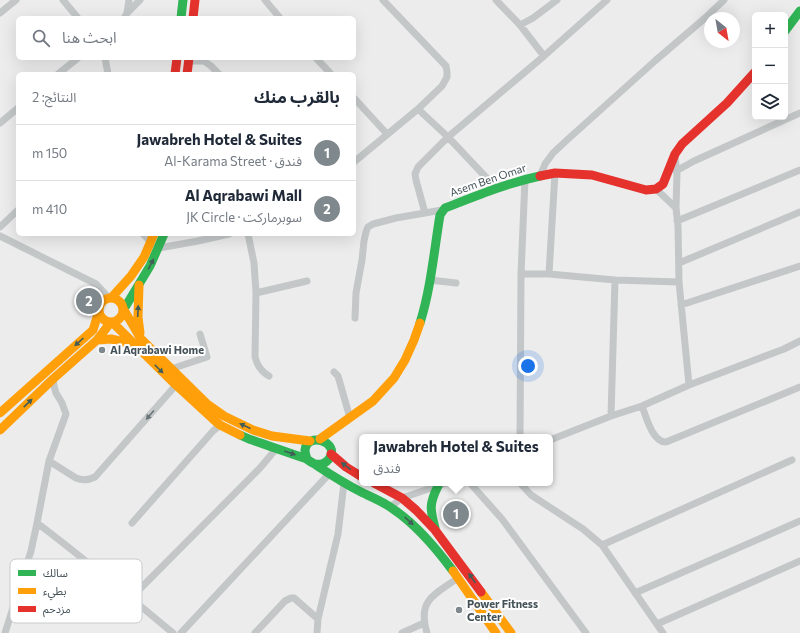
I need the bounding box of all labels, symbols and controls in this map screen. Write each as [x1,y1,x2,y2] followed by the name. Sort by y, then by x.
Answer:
[704,12,740,48] north arrow
[752,12,788,120] map controls
[752,12,788,48] button: +
[16,16,356,60] search box
[30,27,52,49] icon: search
[62,28,117,46] text: ابحث هنا
[752,48,788,84] button: −
[752,84,788,120] button: layers
[254,86,340,107] text: بالقرب منك
[32,89,76,105] text: النتائج: 2
[136,130,302,148] text: Jawabreh Hotel & Suites
[32,145,67,161] text: 150 m
[324,145,330,161] text: 1
[164,153,302,169] text: فندق · Al-Karama Street
[448,160,528,199] street label: Asem Ben Omar
[185,186,302,204] text: Al Aqrabawi Mall
[32,201,67,217] text: 410 m
[323,201,331,217] text: 2
[186,209,302,225] text: سوبرماركت · JK Circle
[148,258,154,269] one-way arrow
[76,286,102,316] pin: 2
[135,304,141,317] one-way arrow
[73,338,84,347] one-way arrow
[110,343,204,356] place label: Al Aqrabawi Home
[97,345,107,355] marker: Al Aqrabawi Home
[518,356,538,376] your location
[154,364,164,374] one-way arrow
[23,398,33,408] one-way arrow
[145,409,154,420] one-way arrow
[240,423,251,429] one-way arrow
[359,434,553,486] popup
[373,437,539,455] text: Jawabreh Hotel & Suites
[284,451,296,457] one-way arrow
[373,460,400,476] text: فندق
[340,462,351,471] one-way arrow
[443,499,469,529] pin: 1
[403,517,414,526] one-way arrow
[10,559,142,623] legend
[43,566,68,579] text: سالك
[468,573,476,584] one-way arrow
[43,584,66,601] text: بطيء
[467,597,538,623] place label: Power Fitness Center
[43,602,71,618] text: مزدحم
[454,605,464,615] marker: Power Fitness Center

